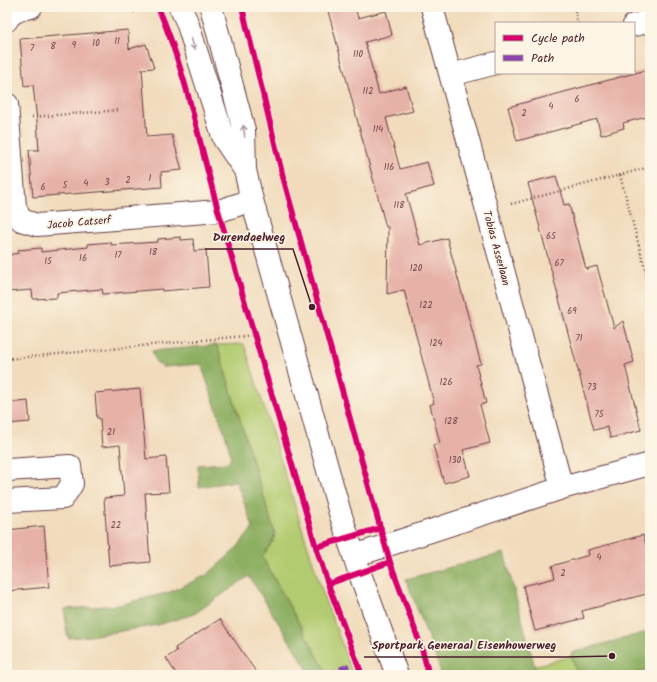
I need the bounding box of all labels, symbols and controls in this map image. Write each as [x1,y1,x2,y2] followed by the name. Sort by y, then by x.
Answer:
[495,22,635,74] legend
[531,29,585,48] text: Cycle path
[114,34,120,49] house number: 11
[92,36,100,51] house number: 10
[190,37,198,49] one-way arrow
[72,38,77,53] house number: 9
[50,39,56,54] house number: 8
[30,41,35,56] house number: 7
[353,47,364,62] house number: 110
[531,49,554,68] text: Path
[363,84,373,99] house number: 112
[574,92,580,107] house number: 6
[549,99,554,114] house number: 4
[521,106,527,121] house number: 2
[373,122,383,137] house number: 114
[240,125,247,138] one-way arrow
[384,160,394,175] house number: 116
[149,171,152,186] house number: 1
[125,173,131,188] house number: 2
[104,175,110,190] house number: 3
[84,176,89,191] house number: 4
[63,178,69,193] house number: 5
[40,180,46,195] house number: 6
[393,198,405,213] house number: 118
[477,209,515,288] street label: Tobias Asserlaan
[47,211,113,235] street label: Jacob Catserf
[205,225,293,249] callout: Durendaelweg
[213,228,285,247] text: Durendaelweg
[546,229,557,244] house number: 65
[149,245,158,260] house number: 18
[115,248,122,263] house number: 17
[79,251,87,266] house number: 16
[44,254,53,269] house number: 15
[554,256,564,271] house number: 67
[410,261,423,276] house number: 120
[419,298,433,313] house number: 122
[567,304,577,319] house number: 69
[576,331,583,346] house number: 71
[429,336,443,351] house number: 124
[439,375,453,390] house number: 126
[587,380,597,395] house number: 73
[595,407,605,422] house number: 75
[444,414,458,429] house number: 128
[107,425,115,440] house number: 21
[449,453,462,468] house number: 130
[111,518,121,533] house number: 22
[597,550,602,565] house number: 4
[560,566,566,581] house number: 2
[364,633,565,657] callout: Sportpark Generaal Eisenhowerweg
[372,636,557,655] text: Sportpark Generaal Eisenhowerweg

